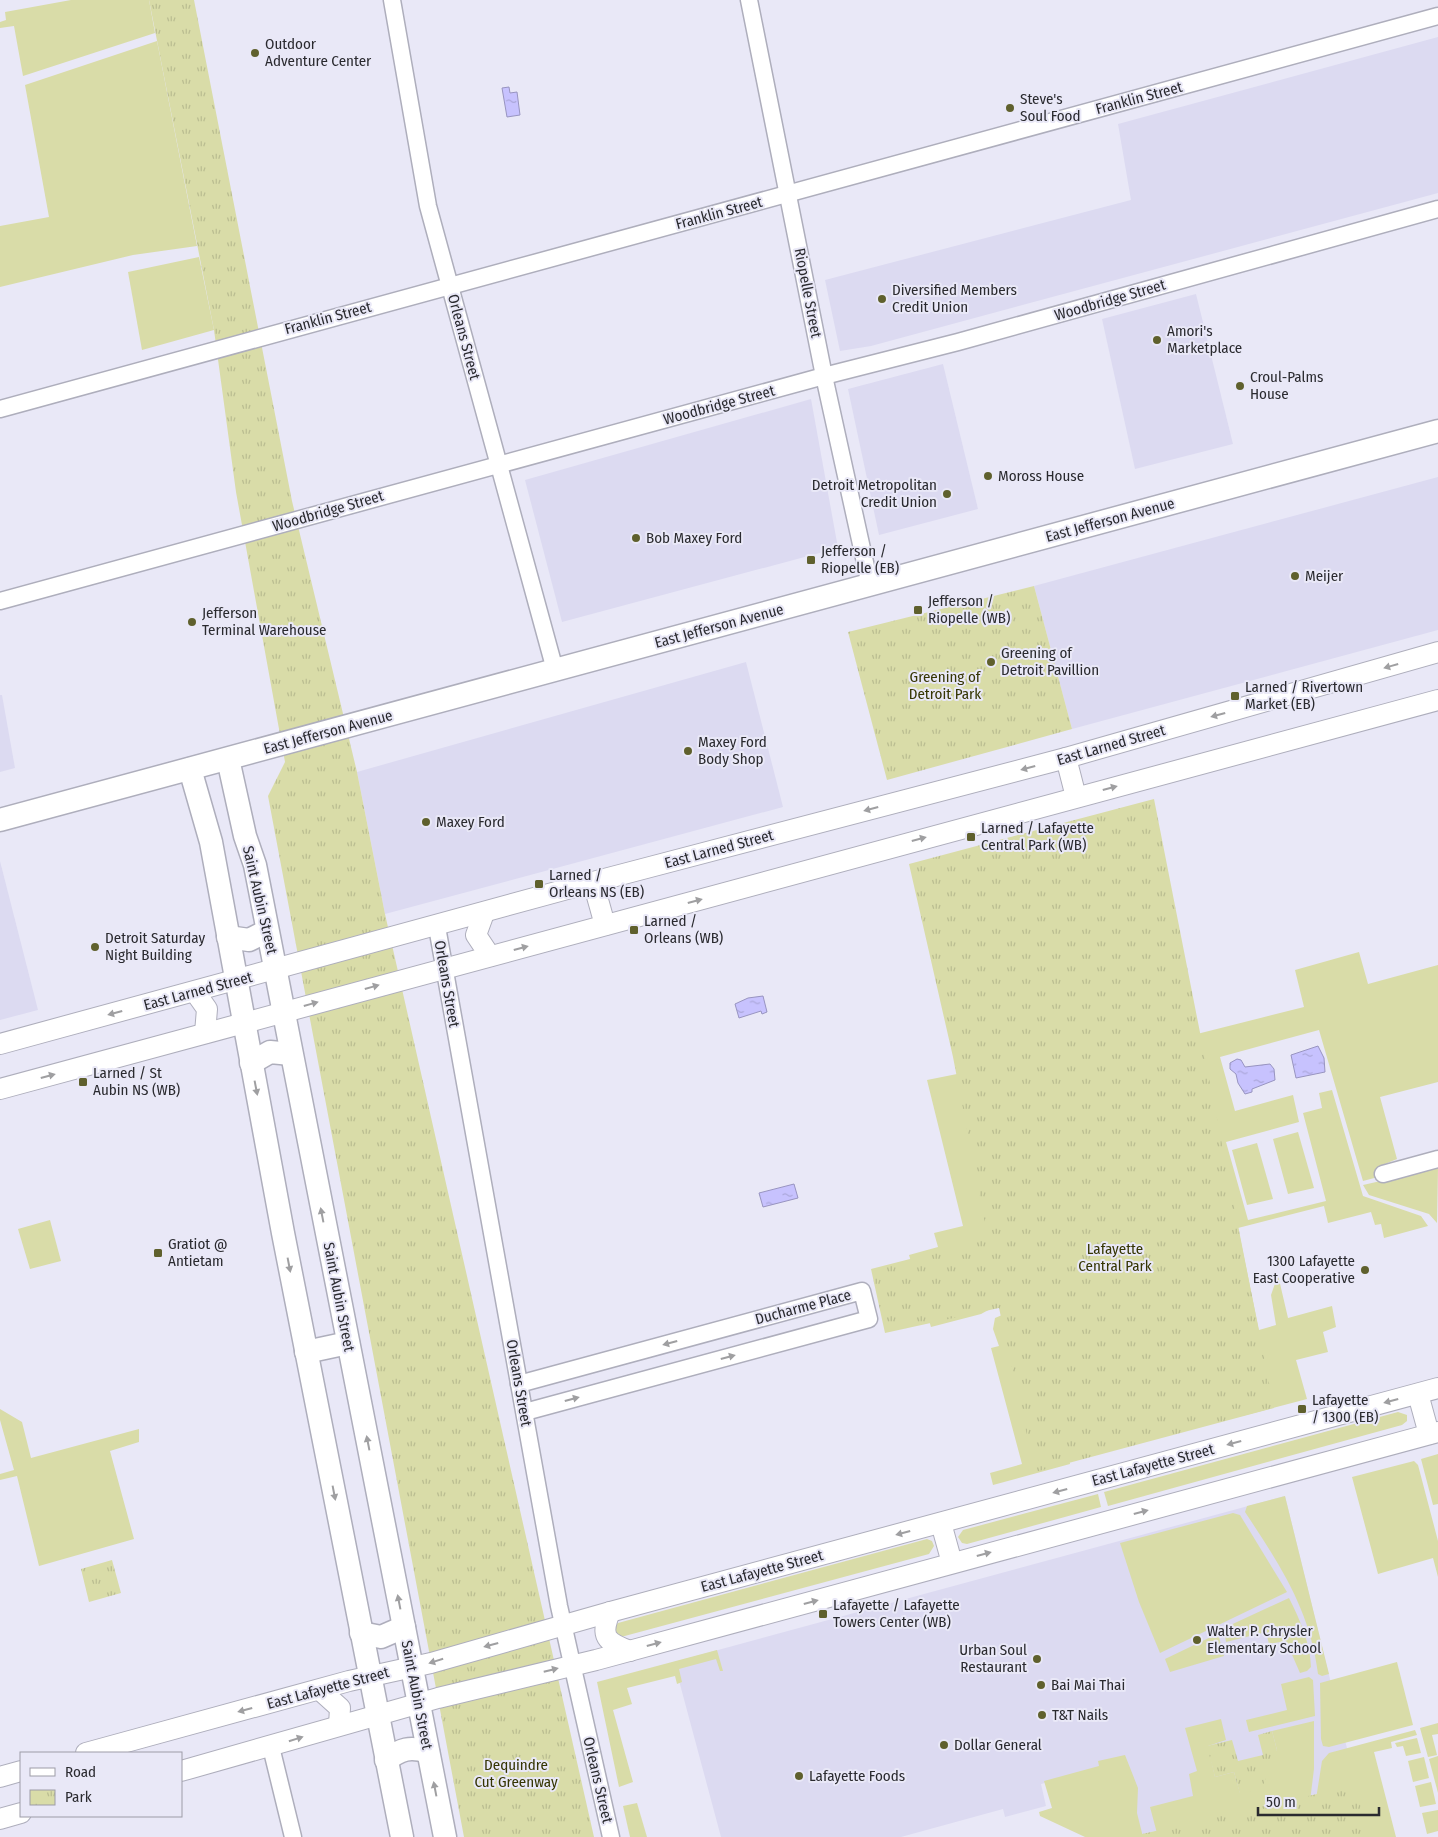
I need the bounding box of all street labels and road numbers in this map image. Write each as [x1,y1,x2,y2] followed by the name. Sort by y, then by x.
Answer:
[1094,78,1184,118] street label: Franklin Street
[674,193,764,233] street label: Franklin Street
[790,247,826,339] street label: Riopelle Street
[1052,276,1168,324] street label: Woodbridge Street
[444,292,484,382] street label: Orleans Street
[283,298,373,338] street label: Franklin Street
[661,381,777,429] street label: Woodbridge Street
[270,487,386,535] street label: Woodbridge Street
[1044,494,1176,546] street label: East Jefferson Avenue
[653,600,785,652] street label: East Jefferson Avenue
[262,706,394,758] street label: East Jefferson Avenue
[1055,721,1167,769] street label: East Larned Street
[663,826,775,872] street label: East Larned Street
[239,844,281,956] street label: Saint Aubin Street
[431,939,464,1029] street label: Orleans Street
[142,968,254,1014] street label: East Larned Street
[320,1241,358,1353] street label: Saint Aubin Street
[753,1286,853,1328] street label: Ducharme Place
[503,1338,536,1428] street label: Orleans Street
[1090,1440,1216,1490] street label: East Lafayette Street
[699,1546,825,1596] street label: East Lafayette Street
[398,1639,436,1751] street label: Saint Aubin Street
[265,1663,391,1713] street label: East Lafayette Street
[579,1735,617,1825] street label: Orleans Street

